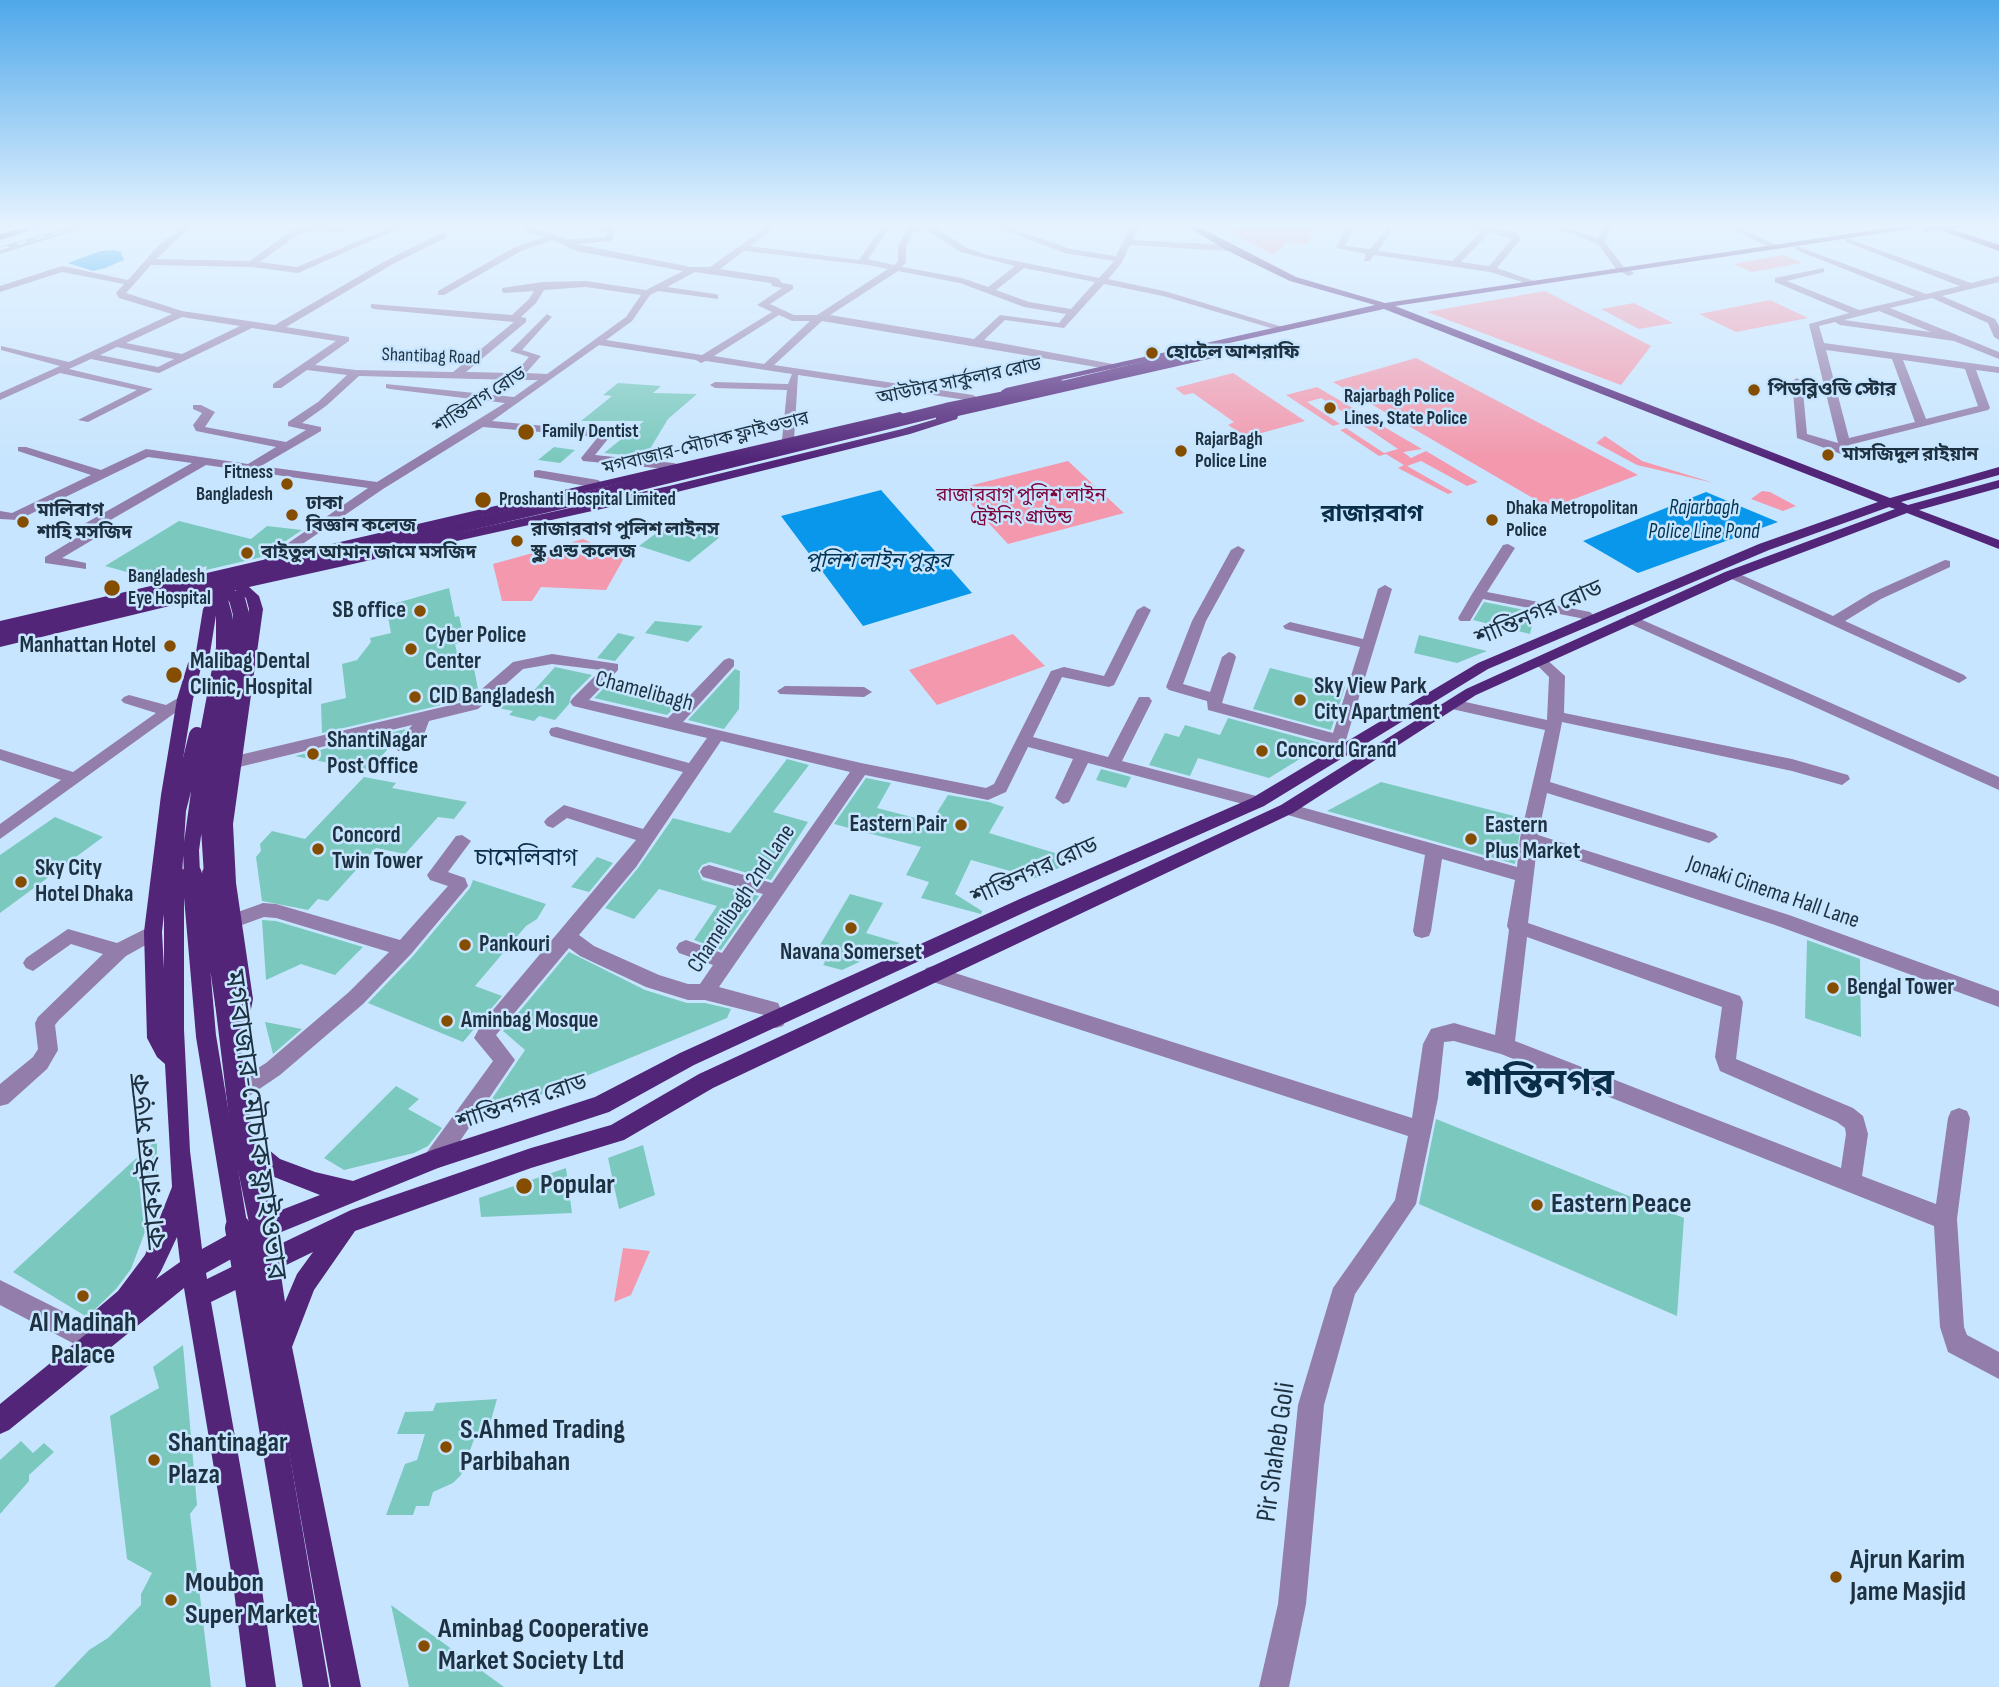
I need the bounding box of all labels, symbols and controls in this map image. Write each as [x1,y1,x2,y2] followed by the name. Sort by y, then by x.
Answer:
[1166,342,1299,364] place label: হোটেল আশরাফি
[381,344,481,370] street label: Shantibag Road
[1144,345,1160,361] marker: হোটেল আশরাফি
[875,353,1043,411] street label: আউটার সার্কুলার রোড
[429,363,531,439] street label: শান্তিবাগ রোড
[1768,379,1896,401] place label: পিডব্লিওডি স্টোর
[1746,382,1762,398] marker: পিডব্লিওডি স্টোর
[1344,386,1467,430] place label: Rajarbagh Police Lines, State Police
[1322,400,1338,416] marker: Rajarbagh Police Lines, State Police
[600,407,812,481] street label: মগবাজার-মৌচাক ফ্লাইওভার
[542,421,638,443] place label: Family Dentist
[516,422,536,442] marker: Family Dentist
[1195,429,1267,473] place label: RajarBagh Police Line
[1173,443,1189,459] marker: RajarBagh Police Line
[1842,444,1978,466] place label: মাসজিদুল রাইয়ান
[1820,447,1836,463] marker: মাসজিদুল রাইয়ান
[196,462,273,506] place label: Fitness Bangladesh
[279,476,295,492] marker: Fitness Bangladesh
[936,485,1106,529] park label: রাজারবাগ পুলিশ লাইন ট্রেইনিং গ্রাউন্ড
[499,489,676,511] place label: Proshanti Hospital Limited
[473,490,493,510] marker: Proshanti Hospital Limited
[306,493,416,537] place label: ঢাকা বিজ্ঞান কলেজ
[1648,496,1760,546] water label: Rajarbagh Police Line Pond
[1506,498,1638,542] place label: Dhaka Metropolitan Police
[37,500,132,544] place label: মালিবাগ শাহি মসজিদ
[1321,501,1423,529] district label: রাজারবাগ
[284,507,300,523] marker: ঢাকা বিজ্ঞান কলেজ
[1484,512,1500,528] marker: Dhaka Metropolitan Police
[15,514,31,530] marker: মালিবাগ শাহি মসজিদ
[531,519,719,563] place label: রাজারবাগ পুলিশ লাইনস স্কুল এন্ড কলেজ
[509,533,525,549] marker: রাজারবাগ পুলিশ লাইনস স্কুল এন্ড কলেজ
[261,542,476,564] place label: বাইতুল আমান জামে মসজিদ
[239,545,255,561] marker: বাইতুল আমান জামে মসজিদ
[805,549,951,575] water label: পুলিশ লাইন পুকুর
[128,566,211,610] place label: Bangladesh Eye Hospital
[1471,575,1607,653] street label: শান্তিনগর রোড
[102,578,122,598] marker: Bangladesh Eye Hospital
[332,597,406,625] place label: SB office
[412,603,428,619] marker: SB office
[425,622,526,676] place label: Cyber Police Center
[20,632,156,660] place label: Manhattan Hotel
[162,638,178,654] marker: Manhattan Hotel
[403,641,419,657] marker: Cyber Police Center
[190,648,312,702] place label: Malibag Dental Clinic, Hospital
[164,665,184,685] marker: Malibag Dental Clinic, Hospital
[592,666,696,718] street label: Chamelibagh
[1314,673,1440,727] place label: Sky View Park City Apartment
[429,683,555,711] place label: CID Bangladesh
[407,689,423,705] marker: CID Bangladesh
[1292,692,1308,708] marker: Sky View Park City Apartment
[327,727,427,781] place label: ShantiNagar Post Office
[1276,737,1397,765] place label: Concord Grand
[1254,743,1270,759] marker: Concord Grand
[305,746,321,762] marker: ShantiNagar Post Office
[849,811,947,839] place label: Eastern Pair
[1485,812,1580,866] place label: Eastern Plus Market
[953,817,969,833] marker: Eastern Pair
[682,820,802,978] street label: Chamelibagh 2nd Lane
[332,822,423,876] place label: Concord Twin Tower
[1463,831,1479,847] marker: Eastern Plus Market
[967,832,1103,912] street label: শান্তিনগর রোড
[310,841,326,857] marker: Concord Twin Tower
[475,845,577,873] district label: চামেলিবাগ
[1683,851,1863,935] street label: Jonaki Cinema Hall Lane
[35,855,133,909] place label: Sky City Hotel Dhaka
[13,874,29,890] marker: Sky City Hotel Dhaka
[843,920,859,936] marker: Navana Somerset
[479,931,550,959] place label: Pankouri
[457,937,473,953] marker: Pankouri
[780,939,922,967] place label: Navana Somerset
[216,968,292,1282] street label: মগবাজার-মৌচাক ফ্লাইওভার
[1847,974,1954,1002] place label: Bengal Tower
[1825,980,1841,996] marker: Bengal Tower
[461,1007,598,1035] place label: Aminbag Mosque
[439,1013,455,1029] marker: Aminbag Mosque
[1466,1063,1614,1107] district label: শান্তিনগর
[453,1069,591,1137] street label: শান্তিনগর রোড
[124,1071,176,1251] street label: কাকরাইল সড়ক
[540,1169,615,1203] place label: Popular
[514,1176,534,1196] marker: Popular
[1551,1188,1691,1222] place label: Eastern Peace
[1529,1197,1545,1213] marker: Eastern Peace
[75,1288,91,1304] marker: Al Madinah Palace
[29,1307,137,1373] place label: Al Madinah Palace
[1251,1380,1303,1524] street label: Pir Shaheb Goli
[460,1414,625,1480] place label: S.Ahmed Trading Parbibahan
[168,1427,288,1493] place label: Shantinagar Plaza
[438,1439,454,1455] marker: S.Ahmed Trading Parbibahan
[146,1452,162,1468] marker: Shantinagar Plaza
[1850,1544,1966,1610] place label: Ajrun Karim Jame Masjid
[185,1567,317,1633] place label: Moubon Super Market
[1828,1569,1844,1585] marker: Ajrun Karim Jame Masjid
[163,1592,179,1608] marker: Moubon Super Market
[438,1613,649,1679] place label: Aminbag Cooperative Market Society Ltd
[416,1638,432,1654] marker: Aminbag Cooperative Market Society Ltd

